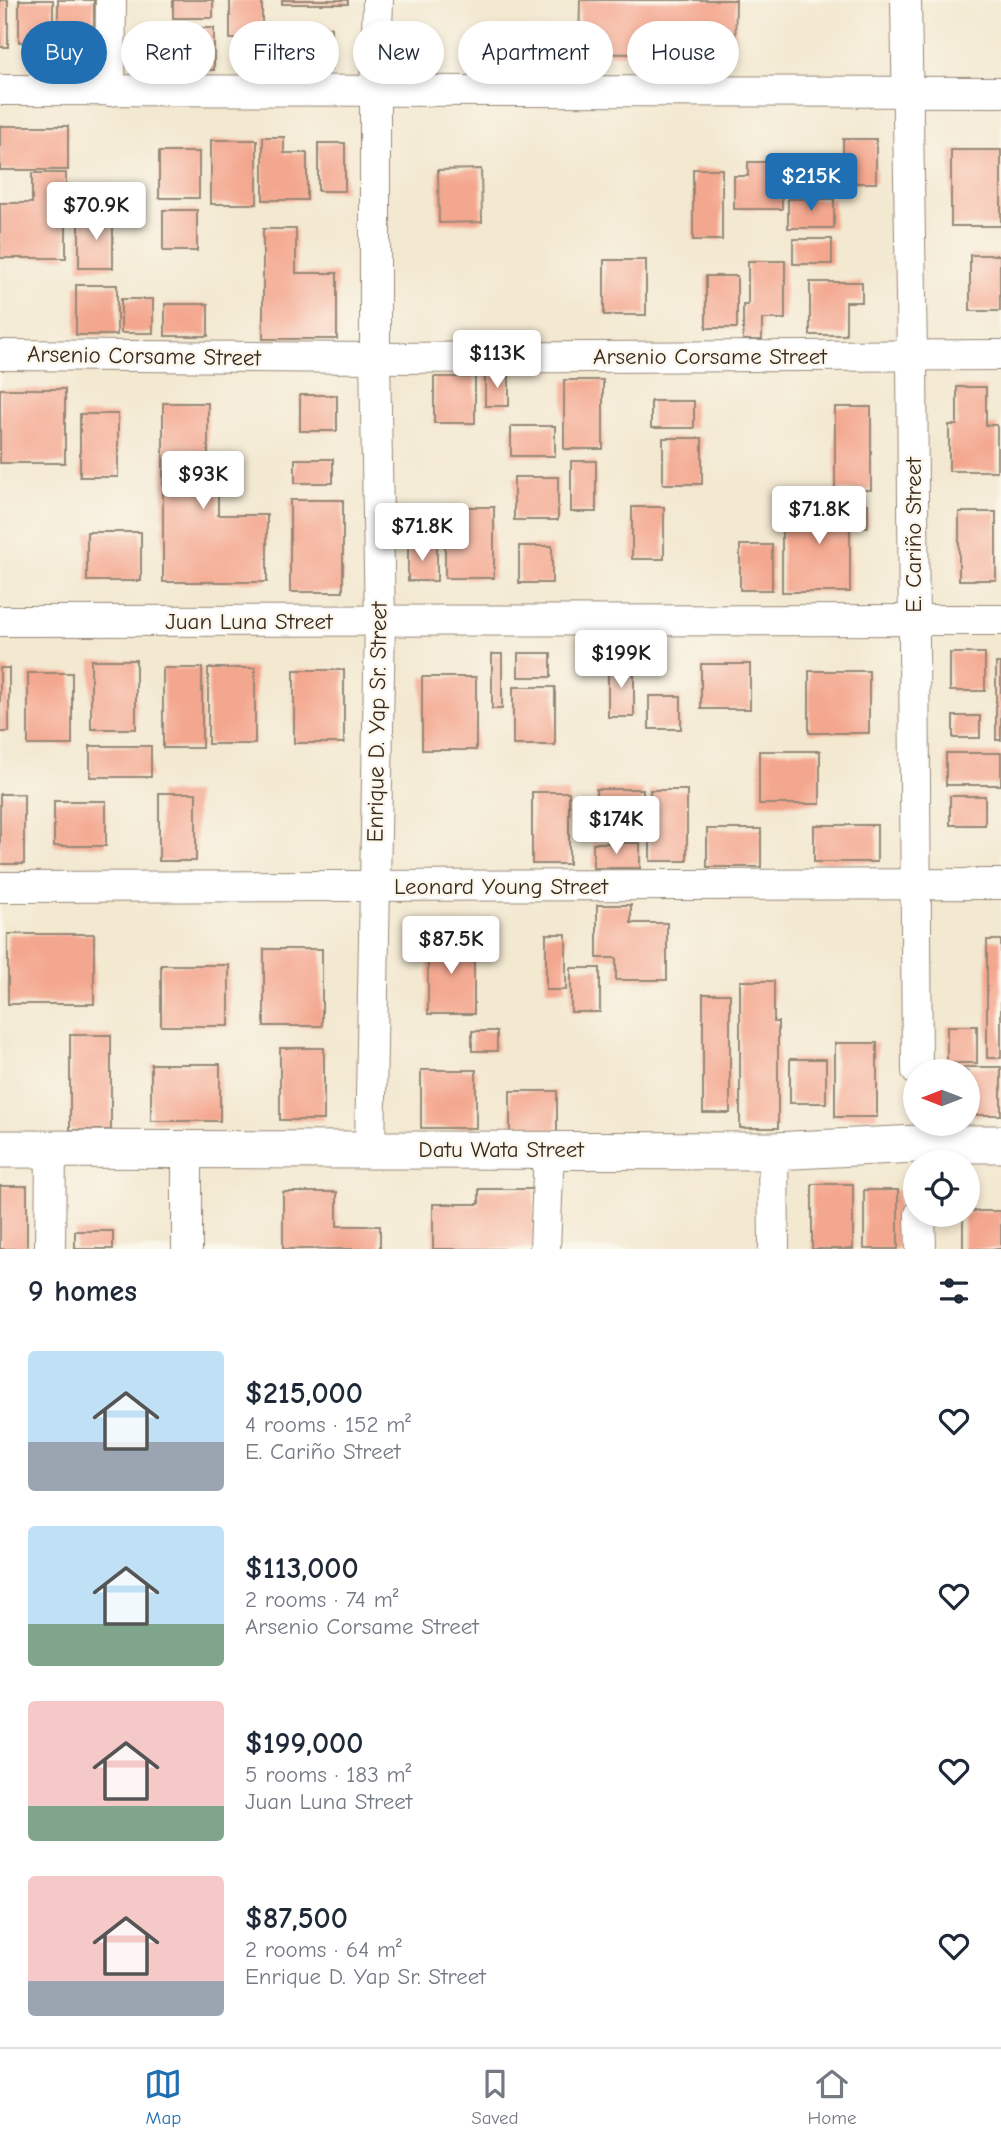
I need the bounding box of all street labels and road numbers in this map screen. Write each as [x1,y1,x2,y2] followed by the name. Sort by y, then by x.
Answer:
[27,340,263,372] street label: Arsenio Corsame Street
[593,343,828,370] street label: Arsenio Corsame Street
[900,456,927,613] street label: E. Cariño Street
[361,600,393,843] street label: Enrique D. Yap Sr. Street
[165,608,334,635] street label: Juan Luna Street
[394,873,609,900] street label: Leonard Young Street
[418,1136,585,1163] street label: Datu Wata Street

